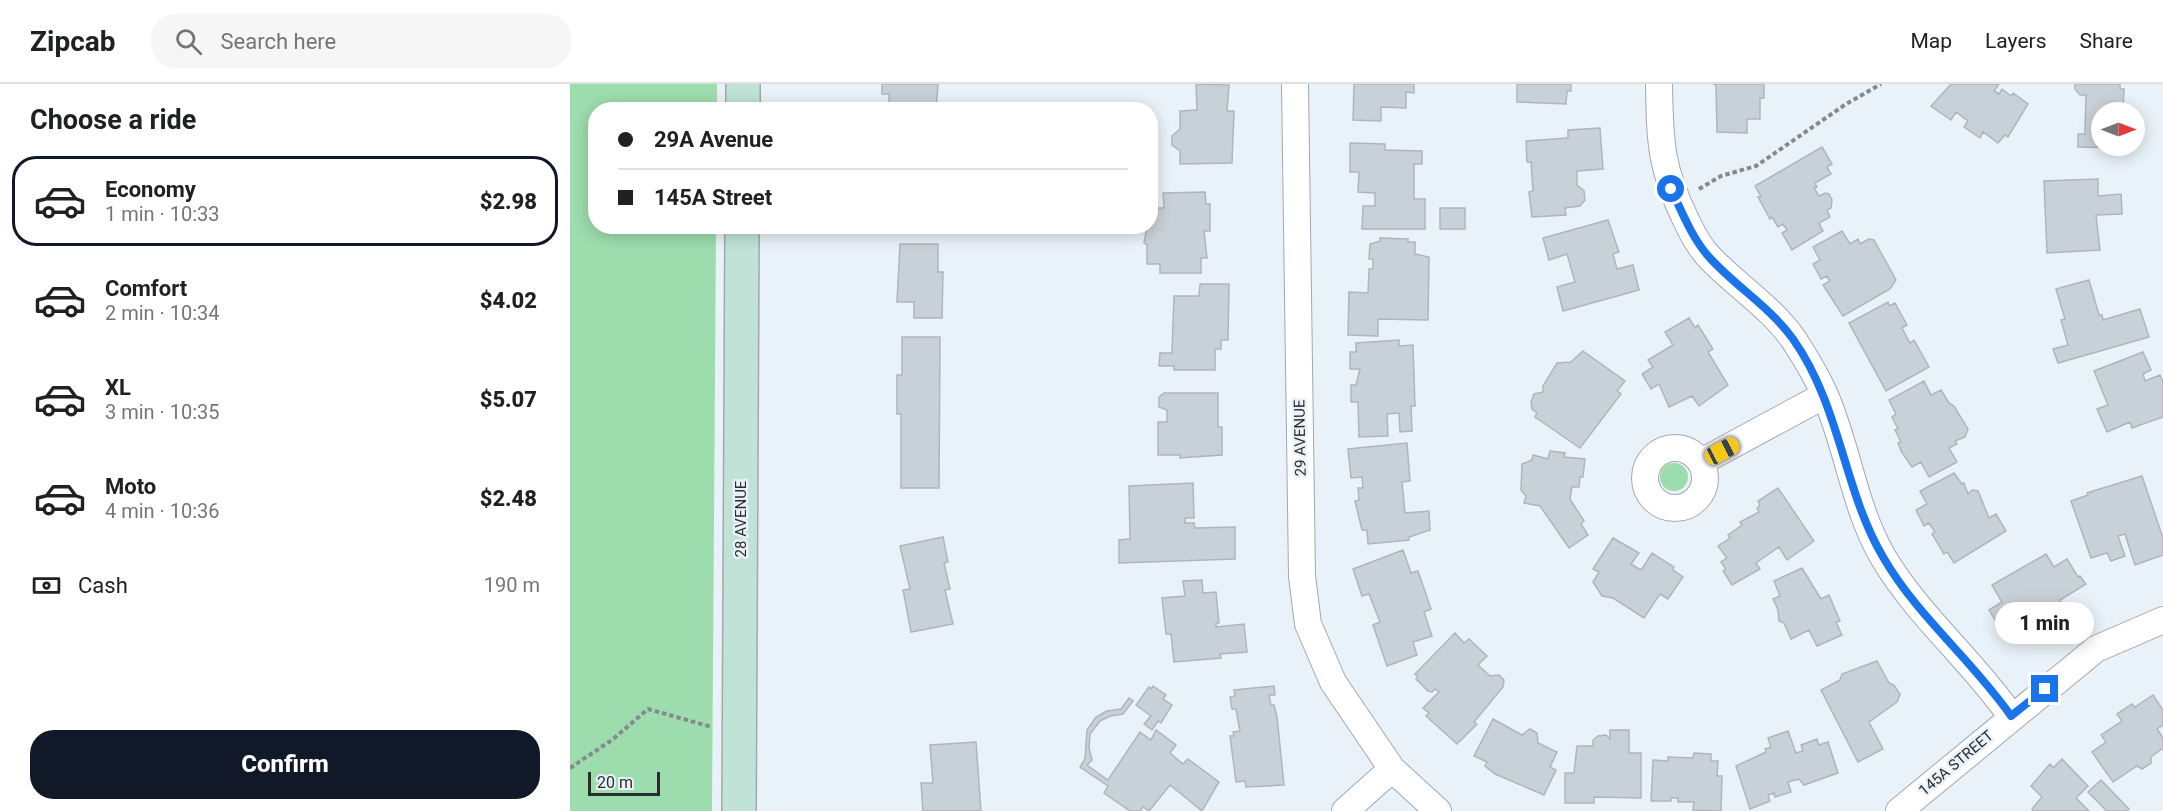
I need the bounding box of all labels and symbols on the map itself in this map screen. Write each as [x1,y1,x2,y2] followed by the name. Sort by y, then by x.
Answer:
[2091,102,2145,156] north arrow
[1657,175,1684,202] route start
[1290,399,1310,477] street label: 29 AVENUE
[1702,435,1742,467] car
[732,480,750,557] street label: 28 AVENUE
[1996,602,2094,644] callout: 1 min
[2031,675,2058,702] route end
[1915,726,1997,799] street label: 145A STREET
[588,769,660,796] scale bar

